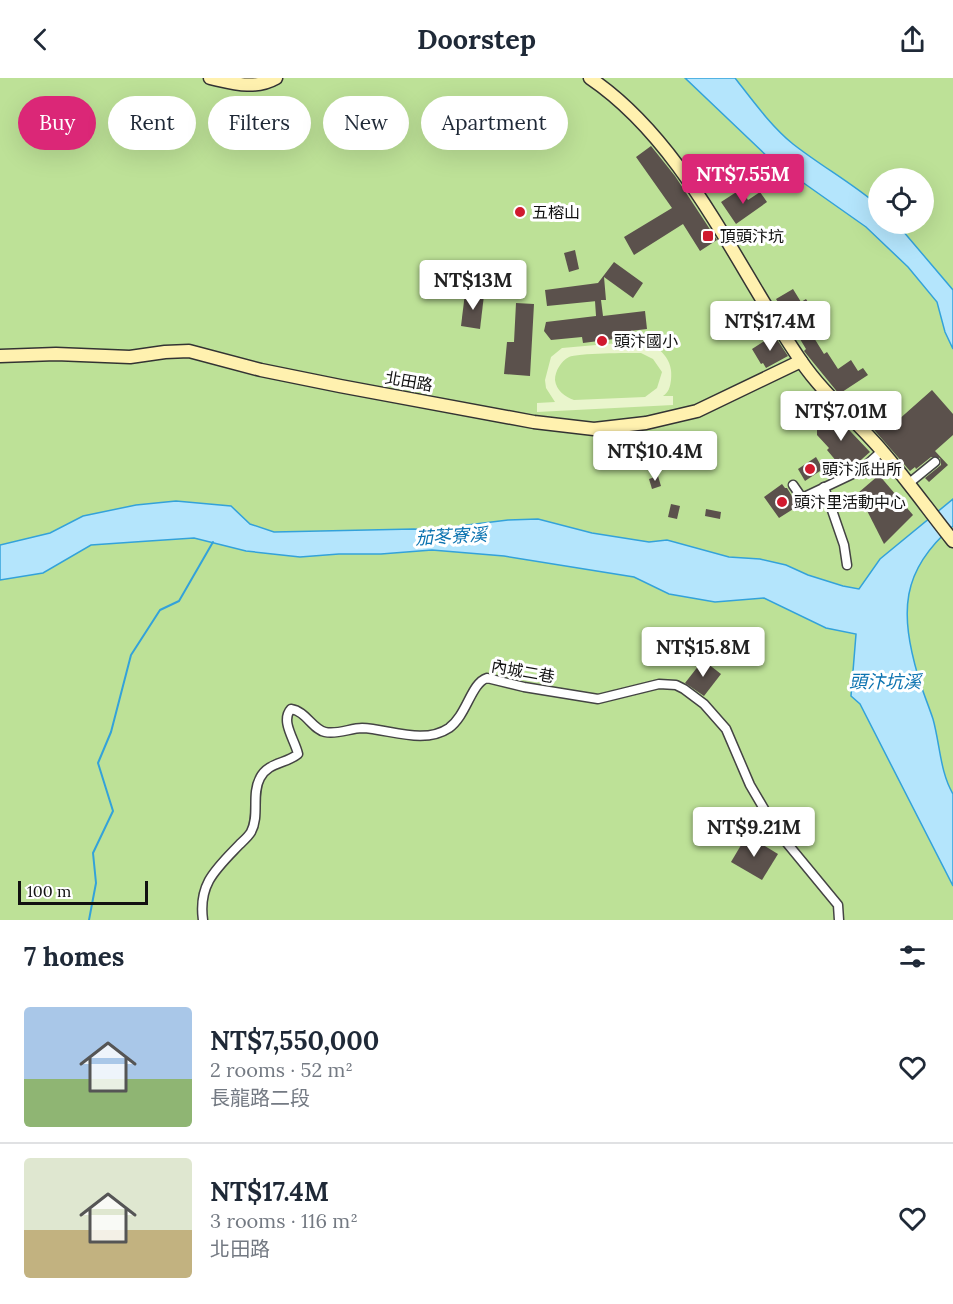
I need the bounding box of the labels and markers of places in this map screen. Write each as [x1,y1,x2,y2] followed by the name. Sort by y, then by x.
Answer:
[681,154,805,205] pin: NT$7.55M
[532,202,580,222] place label: 五榕山
[513,205,527,219] marker: 五榕山
[720,226,784,246] place label: 頂頭汴坑
[701,229,715,243] marker: 頂頭汴坑
[424,260,522,311] pin: NT$13M
[708,301,832,352] pin: NT$17.4M
[614,331,678,351] place label: 頭汴國小
[595,334,609,348] marker: 頭汴國小
[779,391,903,442] pin: NT$7.01M
[593,431,717,482] pin: NT$10.4M
[822,459,902,479] place label: 頭汴派出所
[803,462,817,476] marker: 頭汴派出所
[794,492,906,512] place label: 頭汴里活動中心
[775,495,789,509] marker: 頭汴里活動中心
[641,627,765,678] pin: NT$15.8M
[692,807,816,858] pin: NT$9.21M

